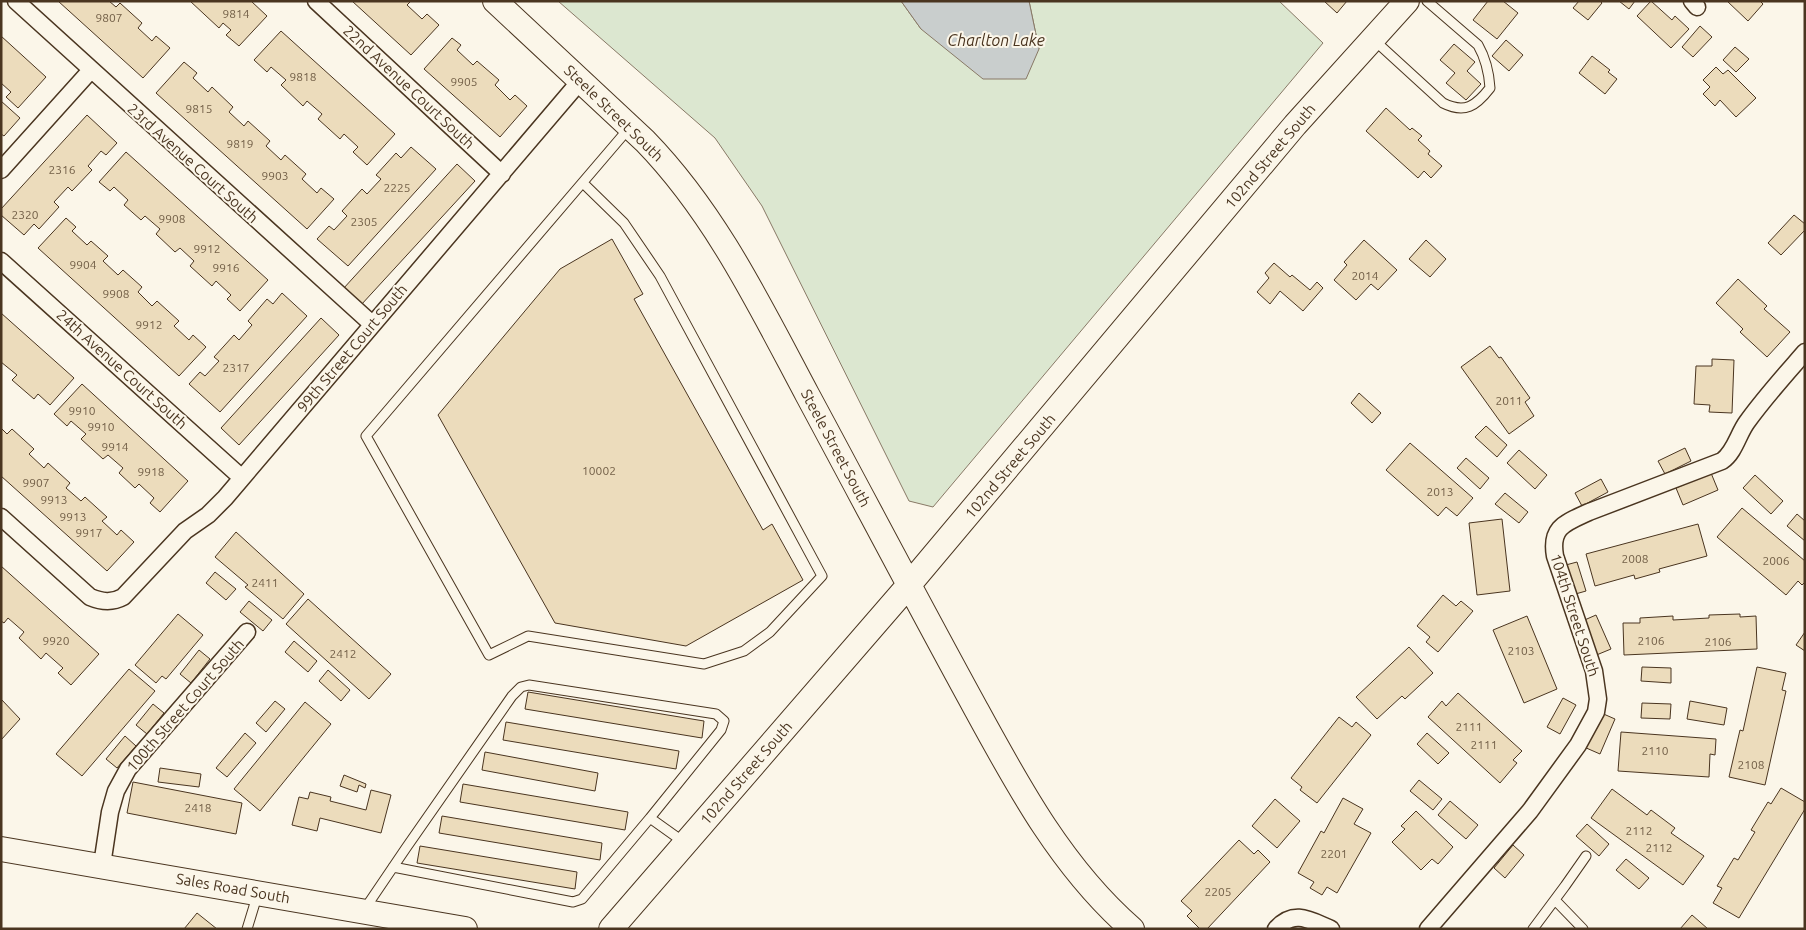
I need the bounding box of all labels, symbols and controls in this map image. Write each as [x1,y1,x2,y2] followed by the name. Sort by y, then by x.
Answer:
[222,7,250,20] house number: 9814
[95,11,123,24] house number: 9807
[340,22,478,152] street label: 22nd Avenue Court South
[947,31,1045,49] water label: Charlton Lake
[561,61,667,165] street label: Steele Street South
[289,70,317,83] house number: 9818
[450,75,478,88] house number: 9905
[124,100,262,226] street label: 23rd Avenue Court South
[1221,100,1319,212] street label: 102nd Street South
[185,102,213,115] house number: 9815
[226,137,254,150] house number: 9819
[48,163,76,176] house number: 2316
[261,169,289,182] house number: 9903
[383,181,411,194] house number: 2225
[11,208,39,221] house number: 2320
[158,212,186,225] house number: 9908
[350,215,378,228] house number: 2305
[193,242,221,255] house number: 9912
[69,258,97,271] house number: 9904
[212,261,240,274] house number: 9916
[1351,269,1379,282] house number: 2014
[294,281,410,415] street label: 99th Street Court South
[102,287,130,300] house number: 9908
[53,306,191,432] street label: 24th Avenue Court South
[135,318,163,331] house number: 9912
[222,361,250,374] house number: 2317
[798,386,874,510] street label: Steele Street South
[1495,394,1523,407] house number: 2011
[68,404,96,417] house number: 9910
[961,410,1059,522] street label: 102nd Street South
[87,420,115,433] house number: 9910
[101,440,129,453] house number: 9914
[582,464,616,477] house number: 10002
[137,465,165,478] house number: 9918
[22,476,50,489] house number: 9907
[1426,485,1454,498] house number: 2013
[40,493,68,506] house number: 9913
[59,510,87,523] house number: 9913
[75,526,103,539] house number: 9917
[1547,551,1603,679] street label: 104th Street South
[1621,552,1649,565] house number: 2008
[1762,554,1790,567] house number: 2006
[251,576,279,589] house number: 2411
[42,634,70,647] house number: 9920
[1637,634,1665,647] house number: 2106
[123,635,247,775] street label: 100th Street Court South
[1704,635,1732,648] house number: 2106
[1507,644,1535,657] house number: 2103
[329,647,357,660] house number: 2412
[697,718,795,828] street label: 102nd Street South
[1455,720,1483,733] house number: 2111
[1470,738,1498,751] house number: 2111
[1641,744,1669,757] house number: 2110
[1737,758,1765,771] house number: 2108
[184,801,212,814] house number: 2418
[1625,824,1653,837] house number: 2112
[1645,841,1673,854] house number: 2112
[1320,847,1348,860] house number: 2201
[175,870,291,906] street label: Sales Road South
[1204,885,1232,898] house number: 2205

